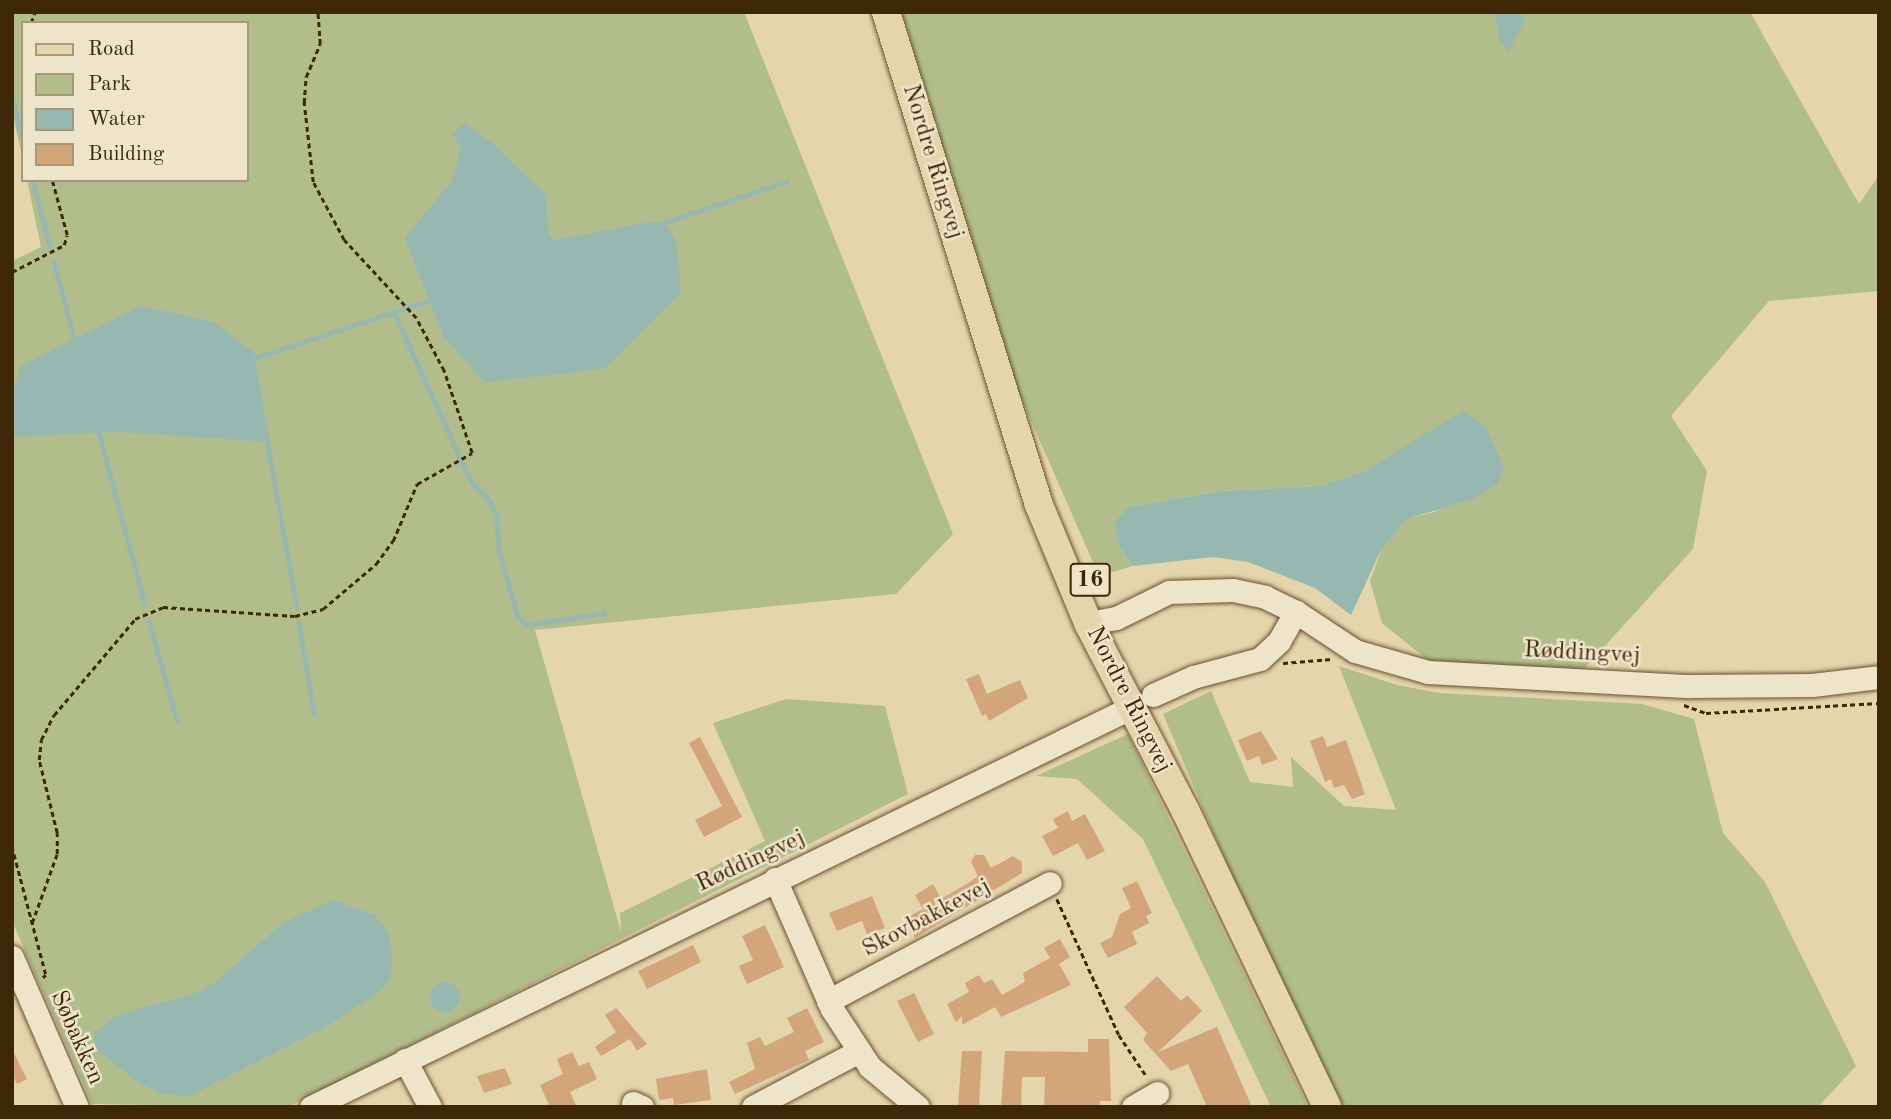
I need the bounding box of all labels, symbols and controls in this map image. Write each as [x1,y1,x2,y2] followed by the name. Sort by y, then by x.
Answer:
[21,21,248,182] legend
[88,39,135,60] text: Road
[88,74,131,95] text: Park
[895,81,969,243] street label: Nordre Ringvej
[88,109,145,130] text: Water
[88,144,164,165] text: Building
[1069,560,1111,600] road number: 16
[1079,622,1177,778] street label: Nordre Ringvej
[1523,637,1641,671] street label: Røddingvej
[692,824,810,900] street label: Røddingvej
[858,873,996,965] street label: Skovbakkevej
[43,987,109,1089] street label: Søbakken

